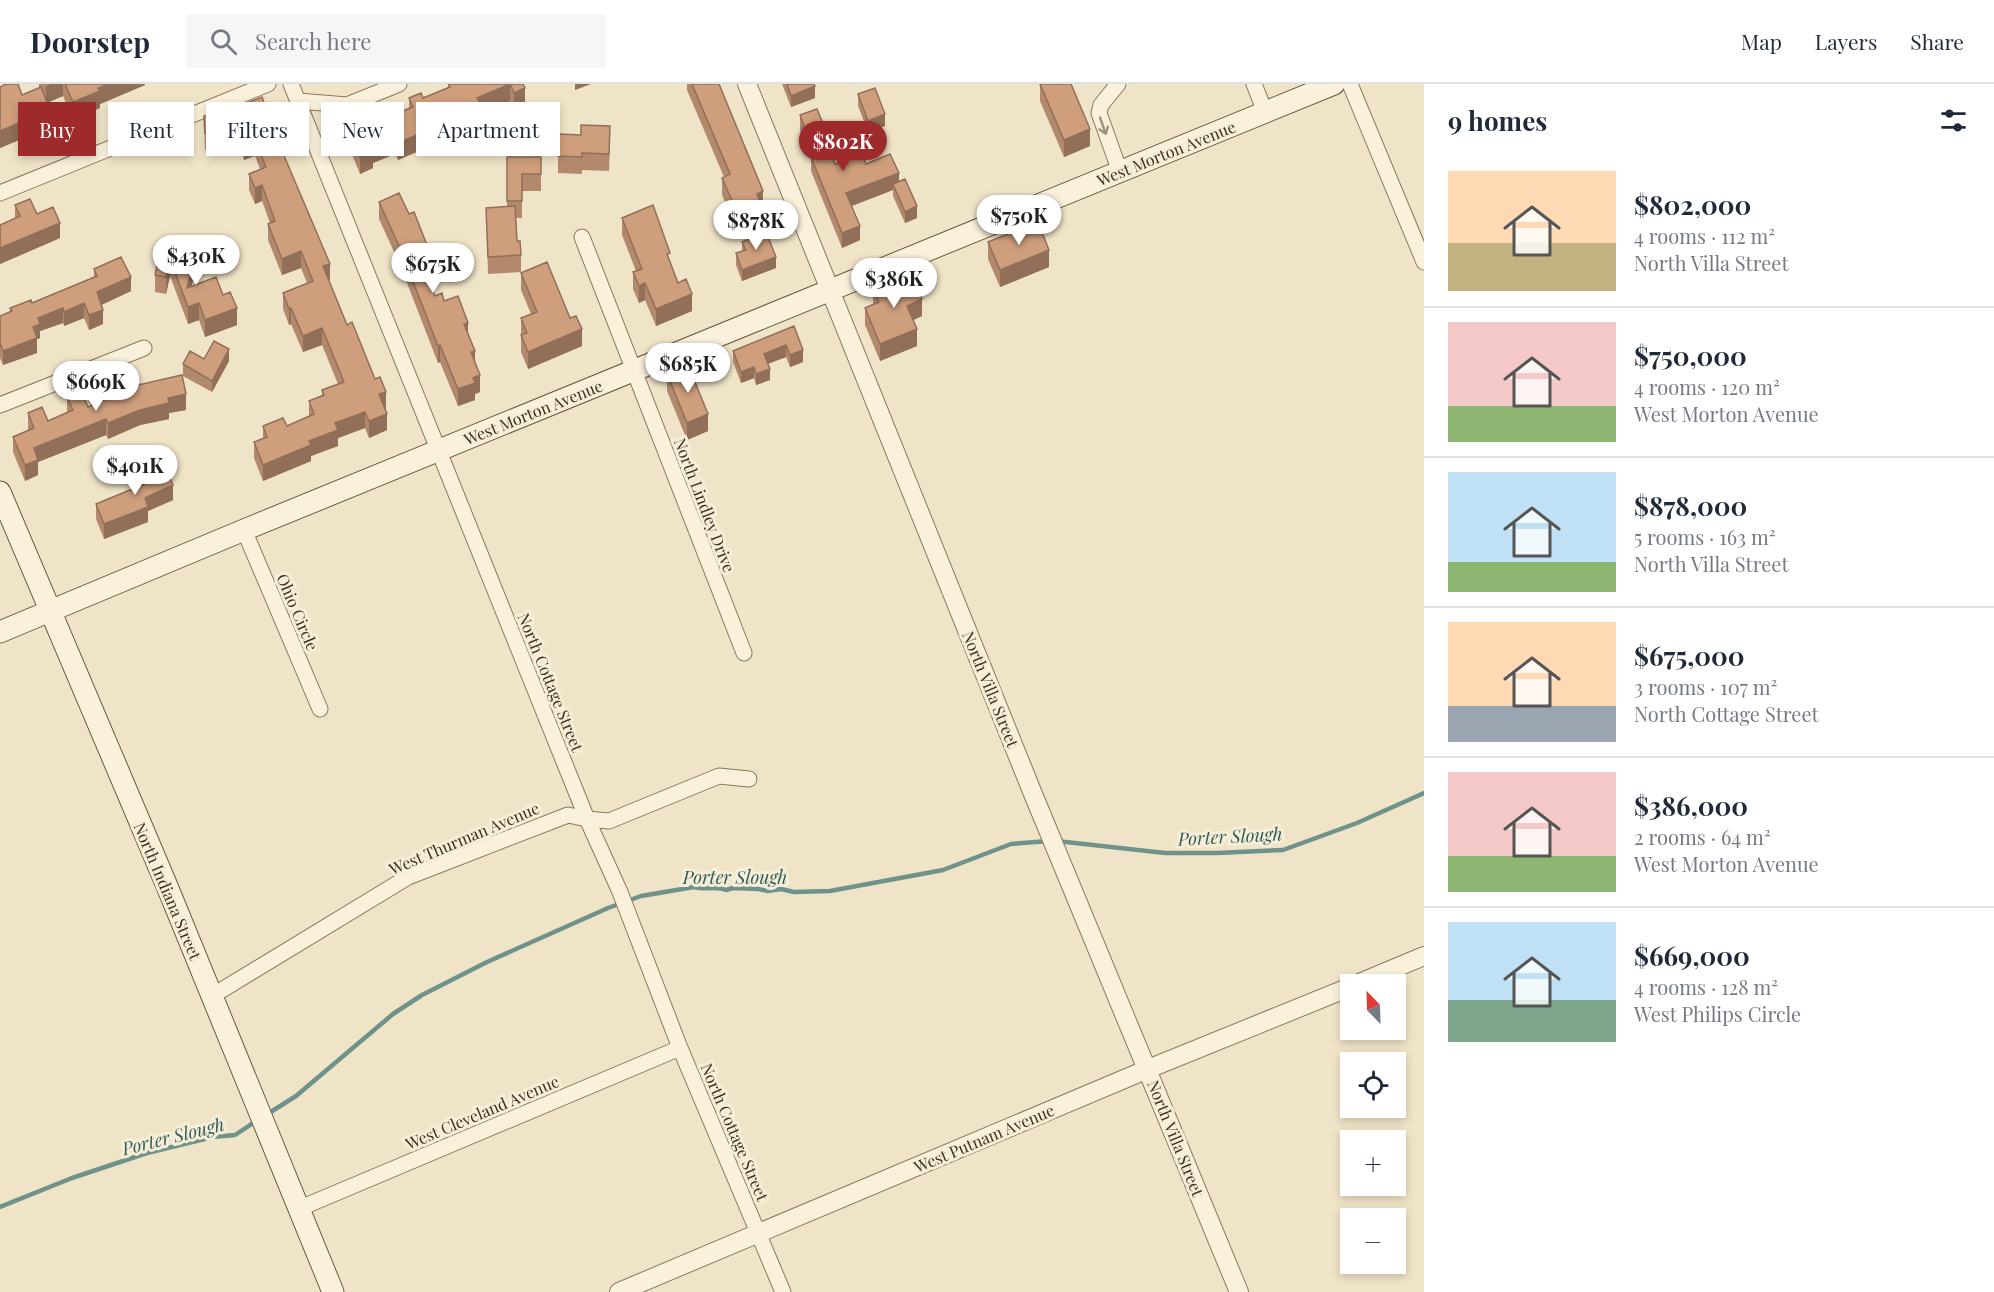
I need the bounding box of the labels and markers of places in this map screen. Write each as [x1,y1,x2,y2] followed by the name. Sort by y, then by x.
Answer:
[801,121,885,172] pin: $802K
[977,195,1061,246] pin: $750K
[714,200,798,251] pin: $878K
[154,235,238,286] pin: $430K
[391,243,475,294] pin: $675K
[852,258,936,309] pin: $386K
[646,343,730,394] pin: $685K
[54,361,138,412] pin: $669K
[93,445,177,496] pin: $401K

